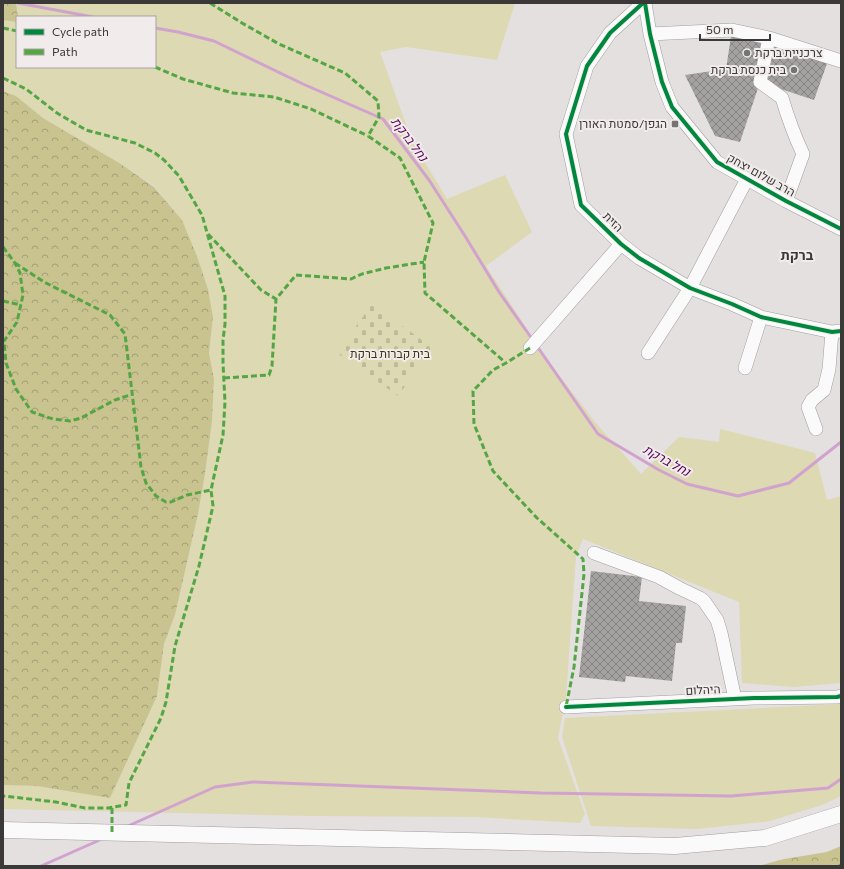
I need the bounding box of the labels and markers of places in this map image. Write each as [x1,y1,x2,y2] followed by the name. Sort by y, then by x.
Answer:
[755,45,823,59] place label: צרכניית ברקת
[742,48,752,58] marker: צרכניית ברקת
[711,62,787,76] place label: בית כנסת ברקת
[789,65,799,75] marker: בית כנסת ברקת
[579,116,667,130] place label: הגפן/סמטת האורן
[670,119,680,129] marker: הגפן/סמטת האורן

